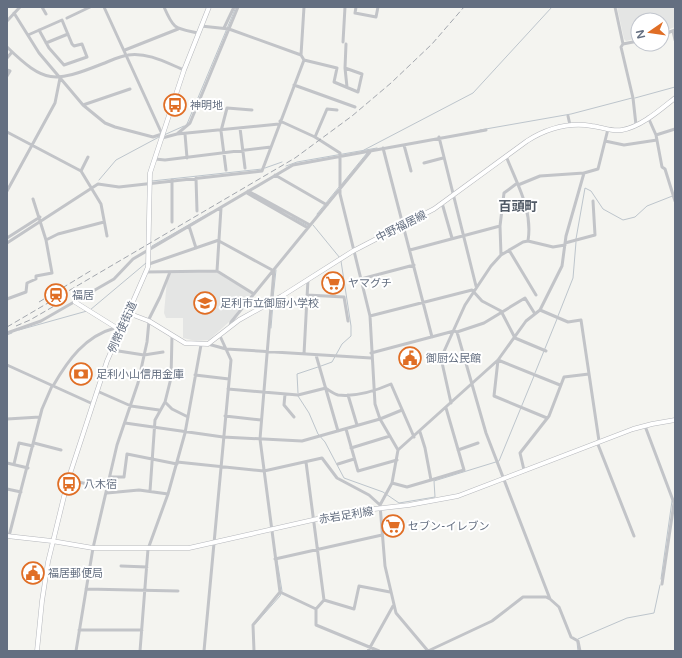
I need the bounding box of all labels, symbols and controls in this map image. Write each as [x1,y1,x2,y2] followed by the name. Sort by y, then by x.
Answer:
[630,12,670,52] north arrow
[633,28,648,40] text: N
[162,92,188,118] bus stop icon: 神明地
[190,99,223,112] place label: 神明地
[498,199,538,215] district label: 百頭町
[374,208,429,245] street label: 中野福居線
[320,270,346,296] supermarket icon: ヤマグチ
[348,277,392,290] place label: ヤマグチ
[43,282,69,308] station icon: 福居
[72,289,94,302] place label: 福居
[192,290,218,316] school or university icon: 足利市立御厨小学校
[220,297,319,310] place label: 足利市立御厨小学校
[105,299,140,355] street label: 例幣使街道
[397,345,423,371] public building icon: 御厨公民館
[425,352,481,365] place label: 御厨公民館
[68,361,94,387] bank icon: 足利小山信用金庫
[96,368,184,381] place label: 足利小山信用金庫
[56,471,82,497] bus stop icon: 八木宿
[84,478,117,491] place label: 八木宿
[318,505,374,526] street label: 赤岩足利線
[380,513,406,539] supermarket icon: セブン-イレブン
[408,520,490,533] place label: セブン-イレブン
[20,560,46,586] public building icon: 福居郵便局
[48,567,103,580] place label: 福居郵便局

